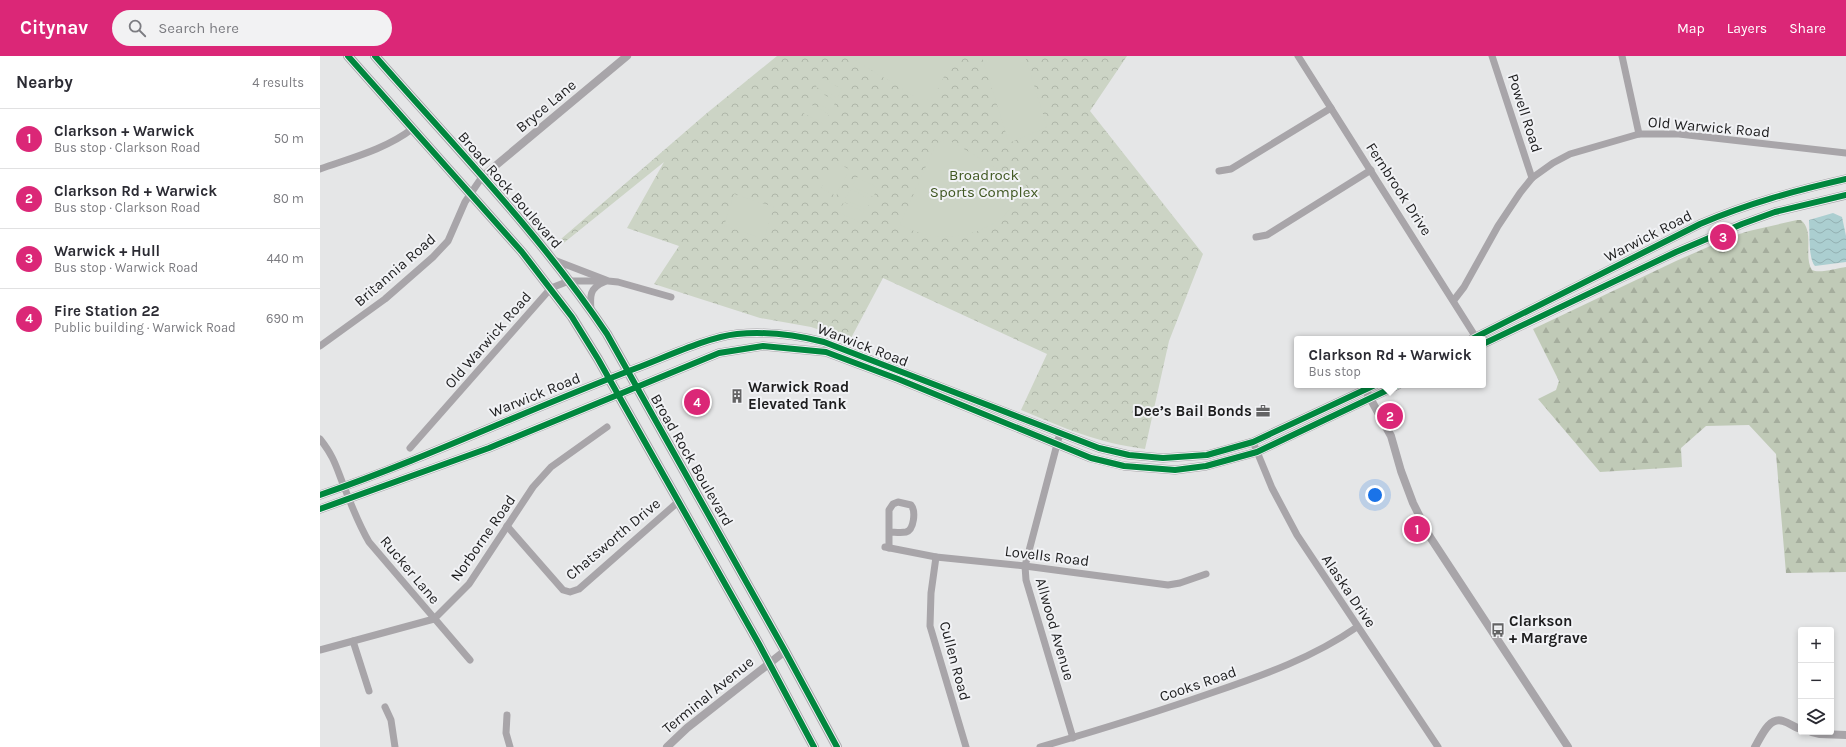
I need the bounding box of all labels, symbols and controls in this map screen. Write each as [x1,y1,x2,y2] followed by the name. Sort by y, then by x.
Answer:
[112,10,392,46] search box
[20,17,88,39] text: Citynav
[126,17,148,39] icon: search
[158,19,239,37] text: Search here
[1677,20,1705,37] text: Map
[1727,20,1767,37] text: Layers
[1789,20,1826,37] text: Share
[1504,71,1546,155] street label: Powell Road
[16,72,73,92] text: Nearby
[252,75,304,90] text: 4 results
[512,76,580,136] street label: Bryce Lane
[1647,113,1771,141] street label: Old Warwick Road
[54,122,194,140] text: Clarkson + Warwick
[454,128,566,252] street label: Broad Rock Boulevard
[27,131,31,146] text: 1
[274,131,304,146] text: 50 m
[1362,139,1436,239] street label: Fernbrook Drive
[54,140,200,155] text: Bus stop · Clarkson Road
[930,166,1038,201] park label: Broadrock Sports Complex
[54,182,217,200] text: Clarkson Rd + Warwick
[25,191,33,206] text: 2
[273,191,304,206] text: 80 m
[54,200,200,215] text: Bus stop · Clarkson Road
[1601,206,1695,266] street label: Warwick Road
[1710,222,1736,252] pin: 3
[351,230,439,310] street label: Britannia Road
[54,242,160,260] text: Warwick + Hull
[25,251,33,266] text: 3
[267,251,304,266] text: 440 m
[54,260,198,275] text: Bus stop · Warwick Road
[441,288,535,392] street label: Old Warwick Road
[54,302,160,320] text: Fire Station 22
[25,311,33,326] text: 4
[266,311,304,326] text: 690 m
[815,319,911,371] street label: Warwick Road
[54,320,236,335] text: Public building · Warwick Road
[1294,336,1486,388] popup
[1308,346,1472,364] text: Clarkson Rd + Warwick
[1308,364,1361,379] text: Bus stop
[487,369,583,421] street label: Warwick Road
[748,378,849,413] place label: Warwick Road Elevated Tank
[684,387,710,417] pin: 4
[729,388,745,404] building icon: Warwick Road Elevated Tank
[647,391,737,529] street label: Broad Rock Boulevard
[1377,401,1403,431] pin: 2
[1134,402,1252,420] place label: Dee’s Bail Bonds
[1255,403,1271,419] office icon: Dee’s Bail Bonds
[1365,485,1385,505] your location
[447,491,519,585] street label: Norborne Road
[562,494,664,584] street label: Chatsworth Drive
[1404,514,1430,544] pin: 1
[376,532,444,608] street label: Rucker Lane
[1004,542,1090,570] street label: Lovells Road
[1318,551,1380,631] street label: Alaska Drive
[1032,576,1078,682] street label: Allwood Avenue
[1509,612,1588,647] place label: Clarkson + Margrave
[936,619,974,703] street label: Cullen Road
[1490,622,1506,638] bus stop icon: Clarkson + Margrave
[1798,627,1834,735] map controls
[1798,627,1834,663] button: +
[659,653,757,737] street label: Terminal Avenue
[1157,662,1239,706] street label: Cooks Road
[1798,663,1834,699] button: −
[1798,699,1834,735] button: layers

